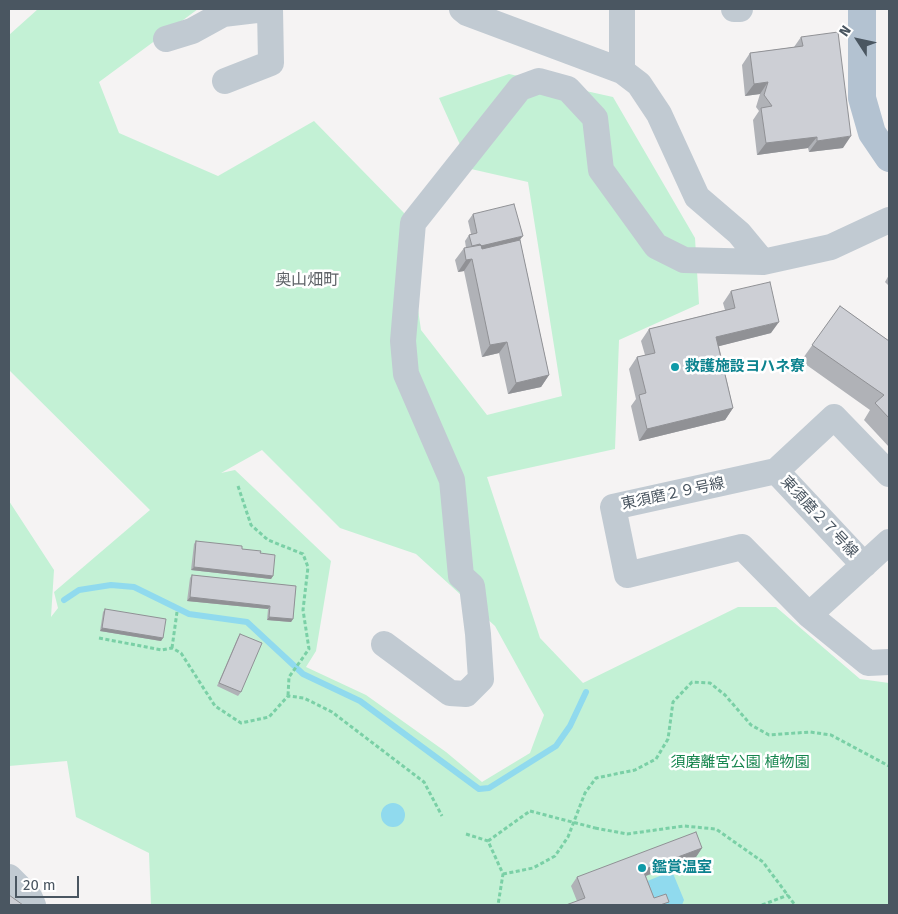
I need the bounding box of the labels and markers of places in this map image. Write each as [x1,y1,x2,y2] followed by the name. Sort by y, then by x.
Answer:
[685,358,805,376] place label: 救護施設ヨハネ寮
[669,361,681,373] marker: 救護施設ヨハネ寮
[652,859,712,877] place label: 鑑賞温室
[636,862,648,874] marker: 鑑賞温室

